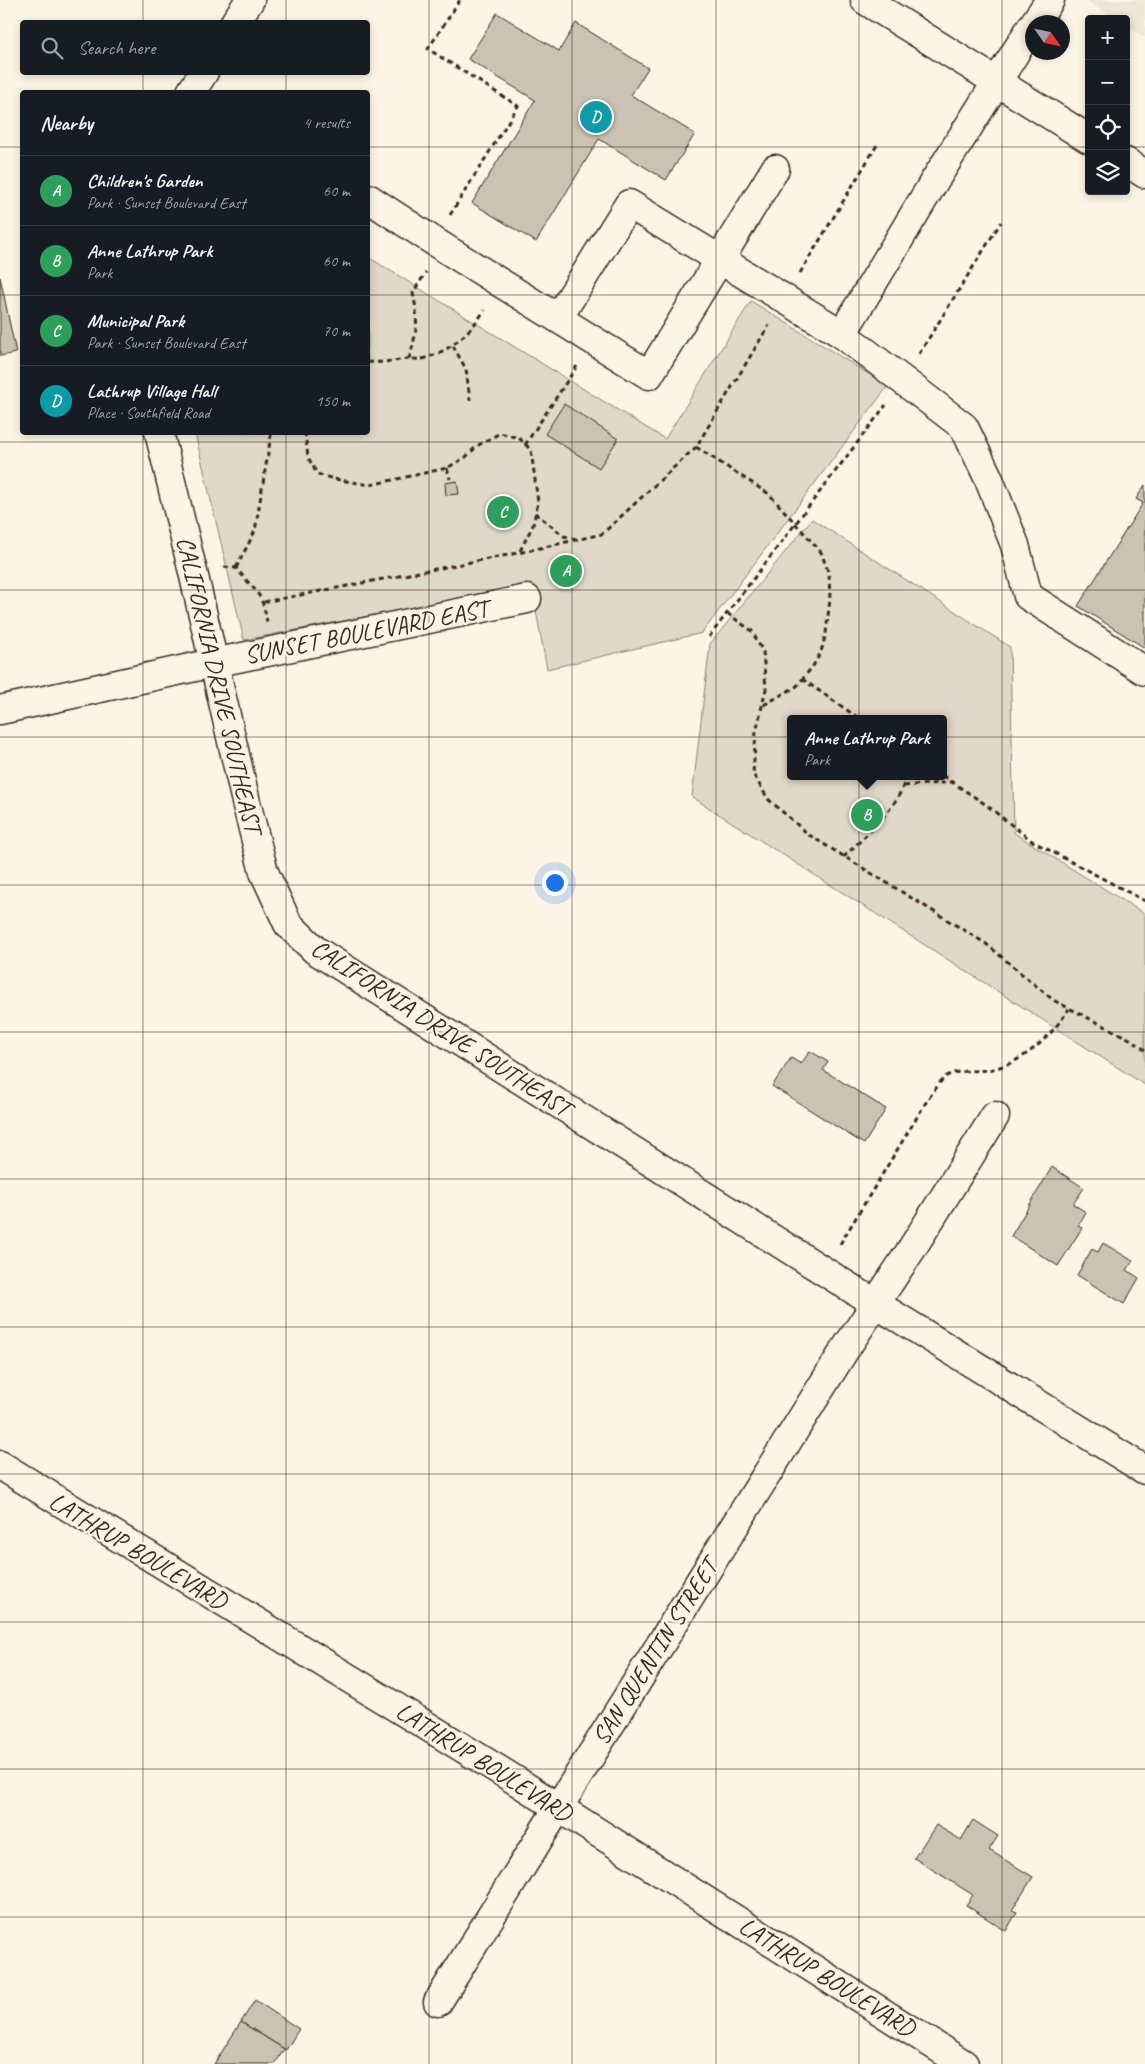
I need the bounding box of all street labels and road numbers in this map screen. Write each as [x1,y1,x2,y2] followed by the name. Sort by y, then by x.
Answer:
[169,533,271,842] street label: CALIFORNIA DRIVE SOUTHEAST
[242,591,497,671] street label: SUNSET BOULEVARD EAST
[305,932,581,1127] street label: CALIFORNIA DRIVE SOUTHEAST
[43,1485,235,1618] street label: LATHRUP BOULEVARD
[585,1548,728,1751] street label: SAN QUENTIN STREET
[390,1695,580,1830] street label: LATHRUP BOULEVARD
[733,1910,923,2045] street label: LATHRUP BOULEVARD

